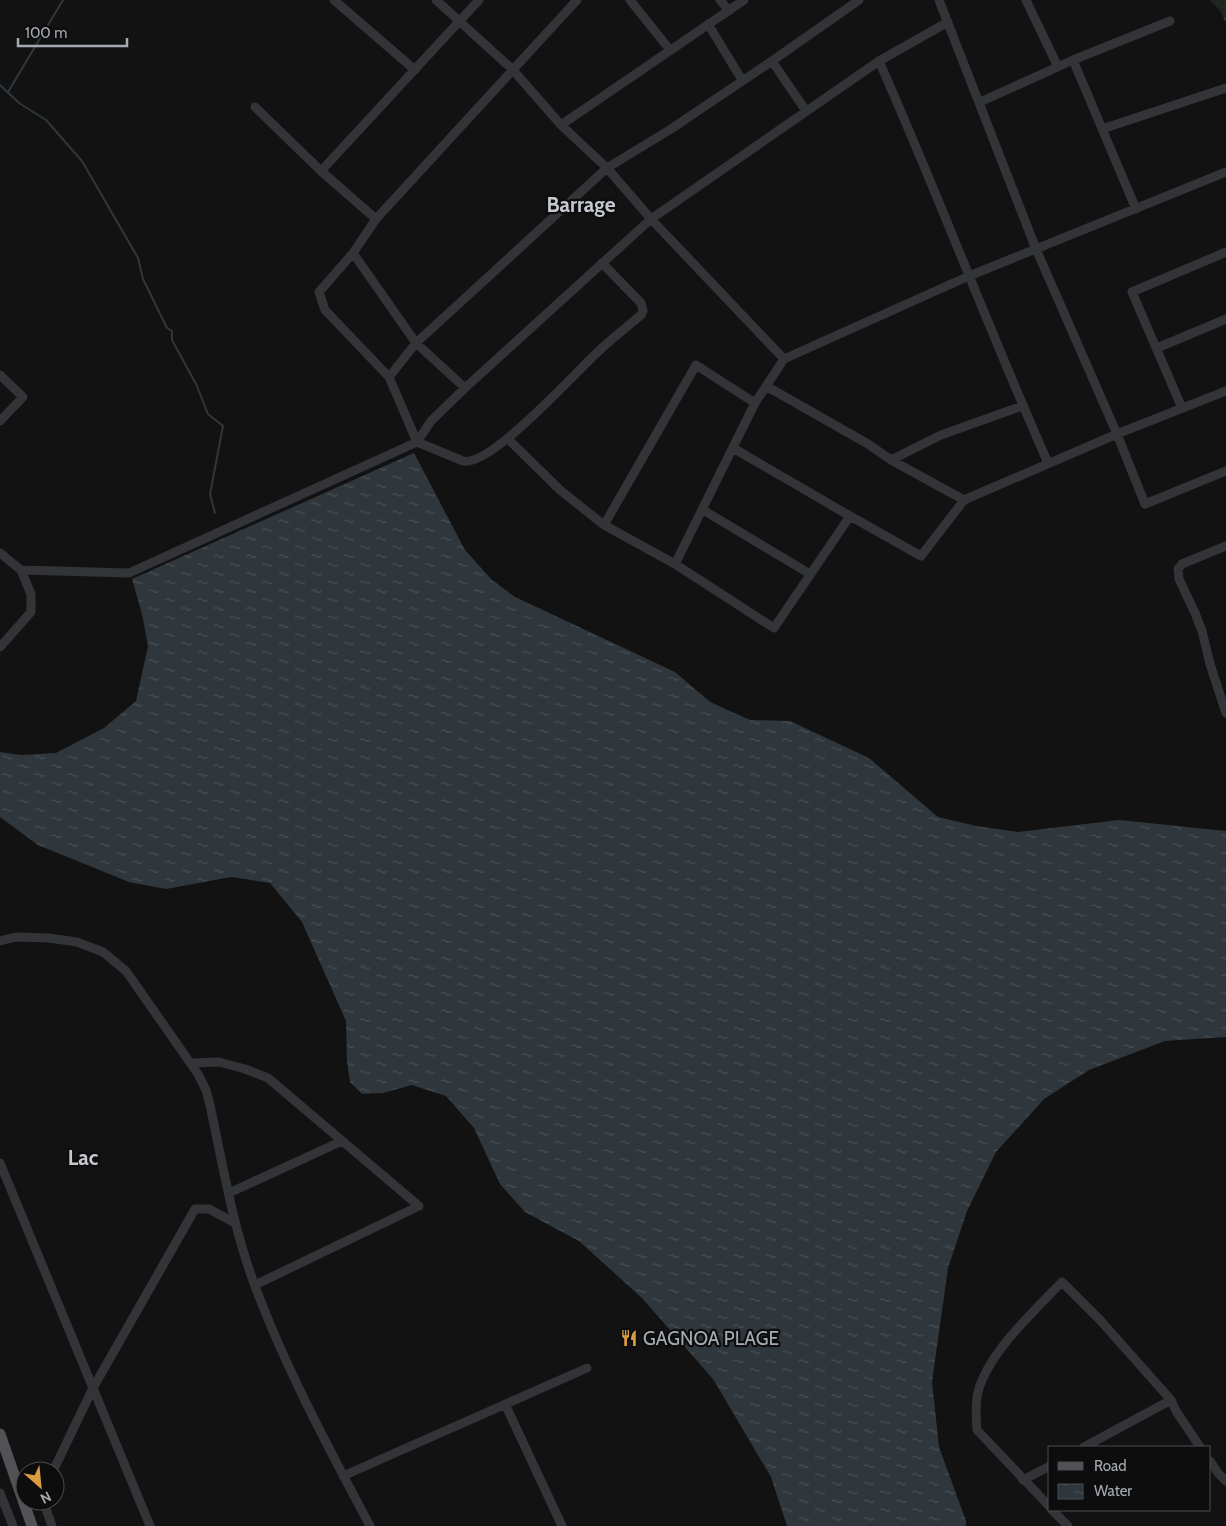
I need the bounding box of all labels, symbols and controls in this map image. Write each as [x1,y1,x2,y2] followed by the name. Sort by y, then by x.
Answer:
[18,15,126,47] scale bar
[25,24,67,42] text: 100 m
[546,192,616,217] district label: Barrage
[68,1145,99,1170] district label: Lac
[643,1327,779,1350] place label: GAGNOA PLAGE
[619,1328,639,1348] restaurant icon: GAGNOA PLAGE
[1048,1446,1211,1511] legend
[1094,1457,1127,1475] text: Road
[15,1461,65,1511] north arrow
[1094,1482,1132,1500] text: Water
[37,1487,54,1508] text: N

